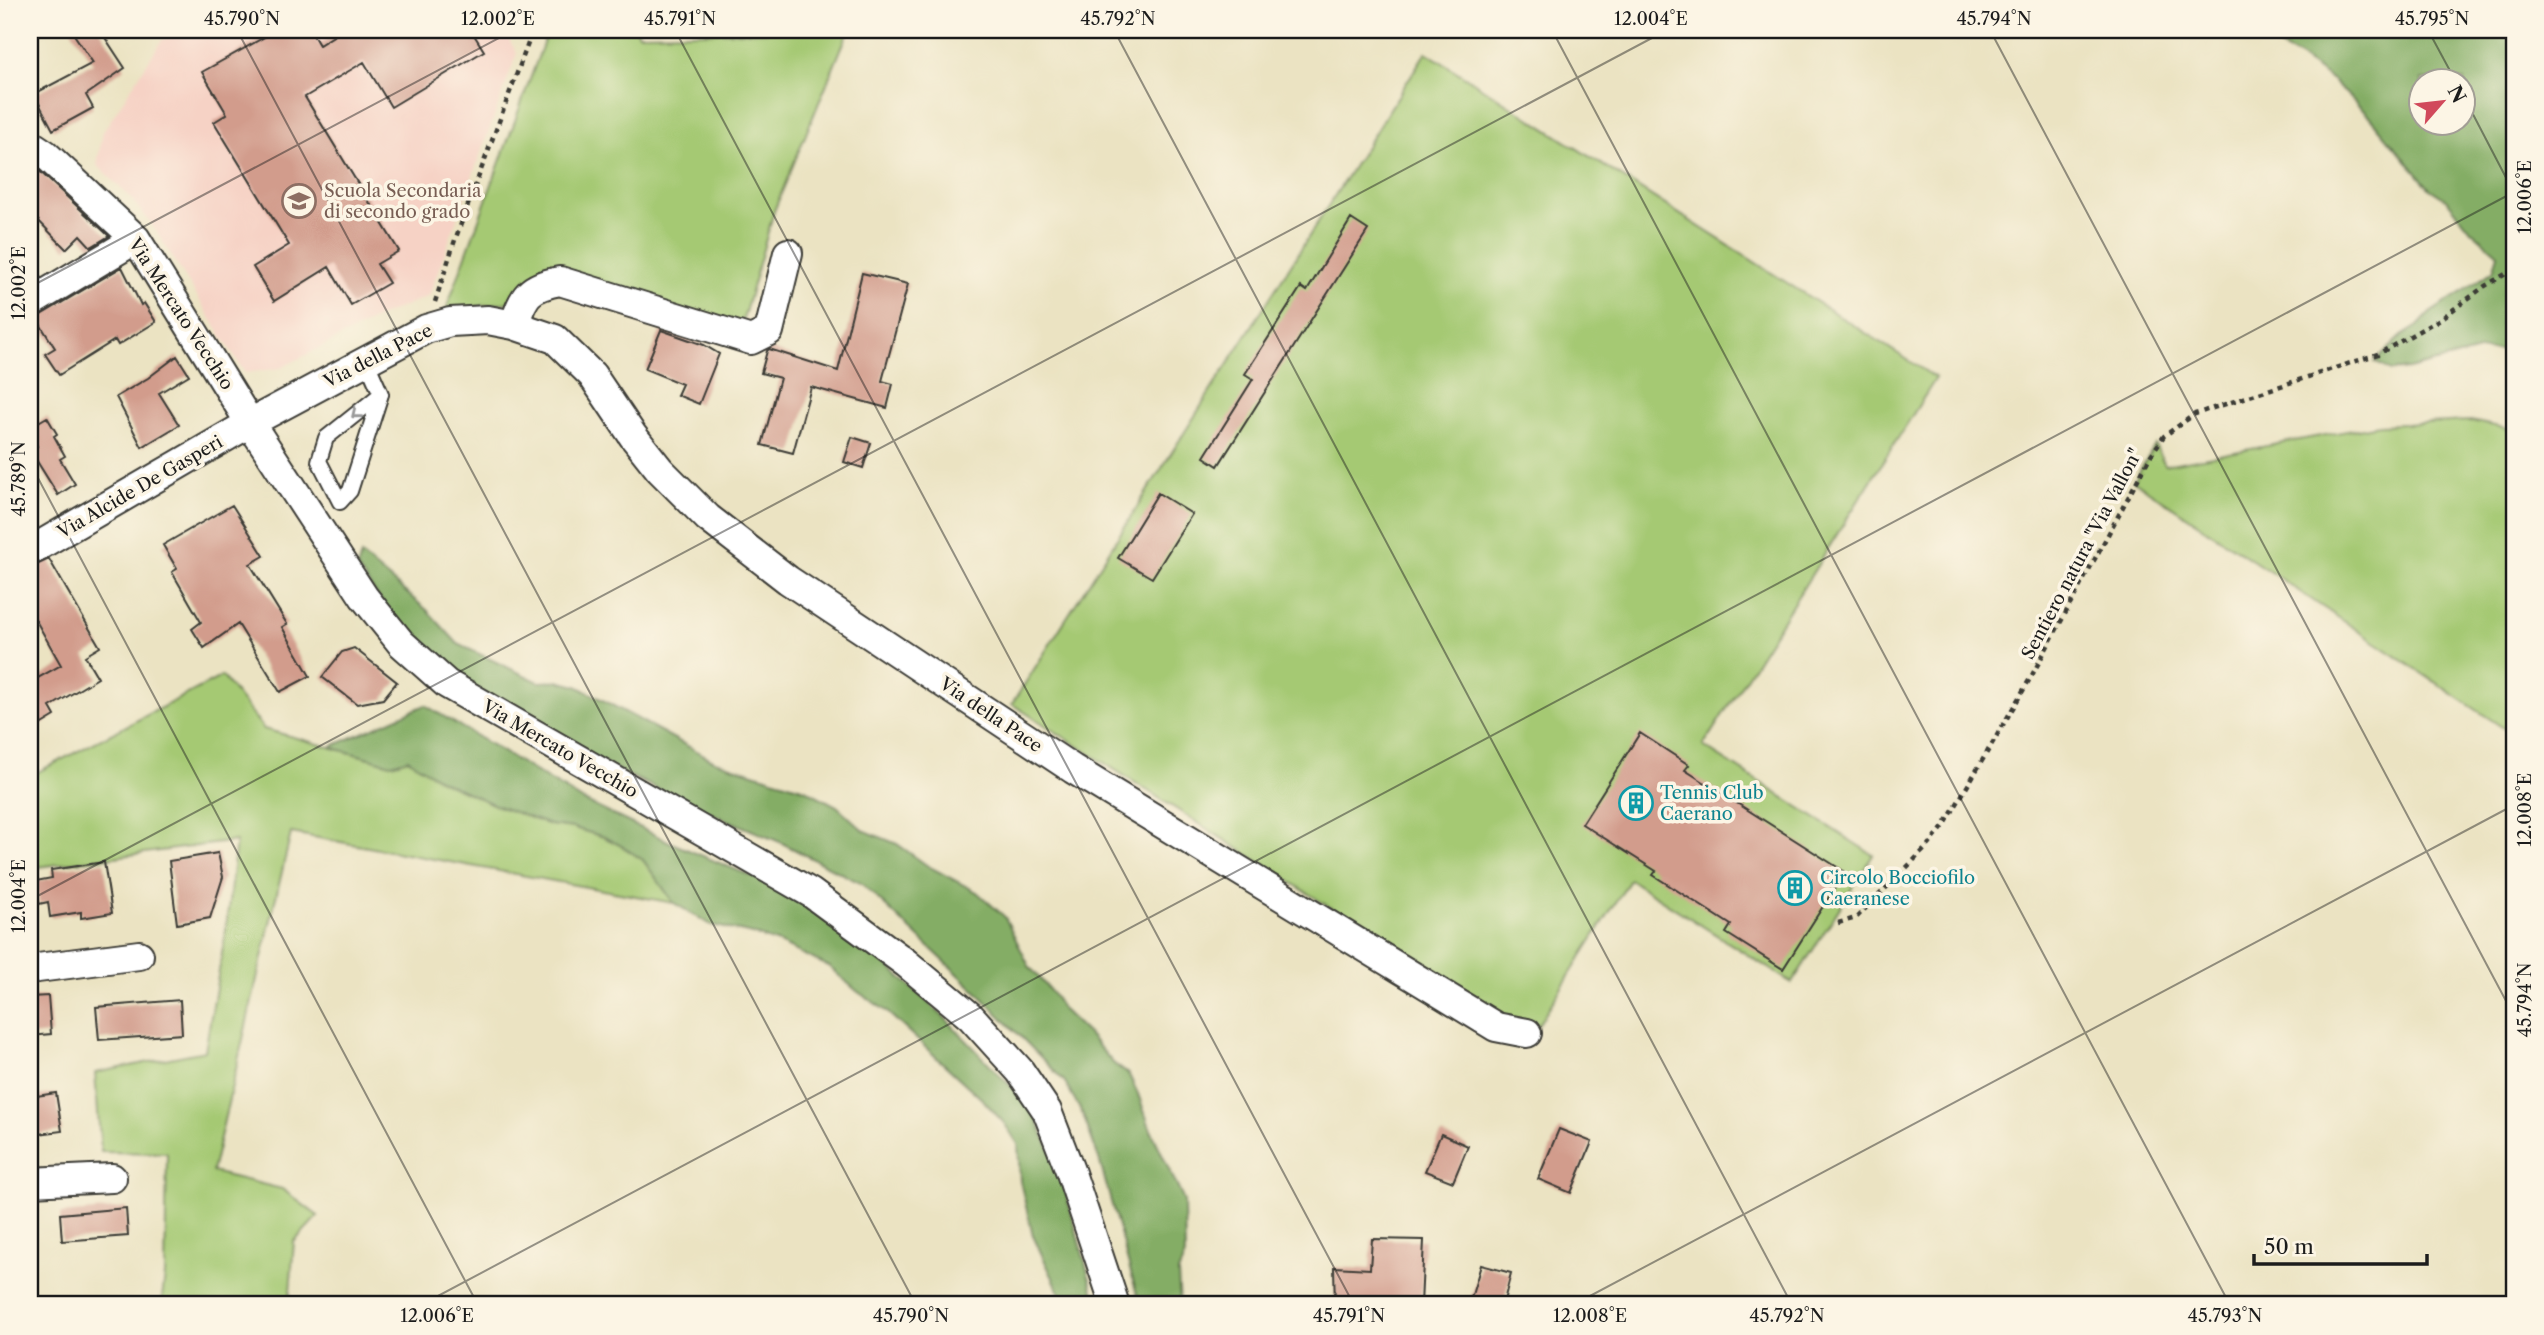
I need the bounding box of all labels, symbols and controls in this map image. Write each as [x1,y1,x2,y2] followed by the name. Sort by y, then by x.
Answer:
[204,8,280,30] text: 45.790°N
[461,8,535,30] text: 12.002°E
[644,8,716,30] text: 45.791°N
[1080,8,1156,30] text: 45.792°N
[1614,8,1688,30] text: 12.004°E
[1956,8,2032,30] text: 45.794°N
[2395,8,2469,30] text: 45.795°N
[2408,66,2478,136] north arrow
[2443,82,2471,107] text: N
[2514,160,2536,234] text: 12.006°E
[324,180,482,223] place label: Scuola Secondaria di secondo grado
[280,182,318,220] school or university icon: Scuola Secondaria di secondo grado
[123,233,238,394] street label: Via Mercato Vecchio
[8,246,30,320] text: 12.002°E
[319,319,436,393] street label: Via della Pace
[351,405,364,418] one-way arrow
[53,431,227,544] street label: Via Alcide De Gasperi
[8,441,30,517] text: 45.789°N
[2017,445,2147,663] street label: Sentiero natura "Via Vallon"
[935,672,1046,757] street label: Via della Pace
[477,695,642,803] street label: Via Mercato Vecchio
[2514,773,2536,847] text: 12.008°E
[1660,782,1764,825] place label: Tennis Club Caerano
[1617,784,1655,822] building icon: Tennis Club Caerano
[8,859,30,933] text: 12.004°E
[1820,867,1975,910] place label: Circolo Bocciofilo Caeranese
[1776,869,1814,907] building icon: Circolo Bocciofilo Caeranese
[2514,962,2536,1038] text: 45.794°N
[2254,1223,2427,1267] scale bar
[2264,1234,2314,1259] text: 50 m
[400,1305,474,1327] text: 12.006°E
[873,1305,949,1327] text: 45.790°N
[1313,1305,1385,1327] text: 45.791°N
[1553,1305,1627,1327] text: 12.008°E
[1749,1305,1825,1327] text: 45.792°N
[2188,1305,2263,1327] text: 45.793°N

